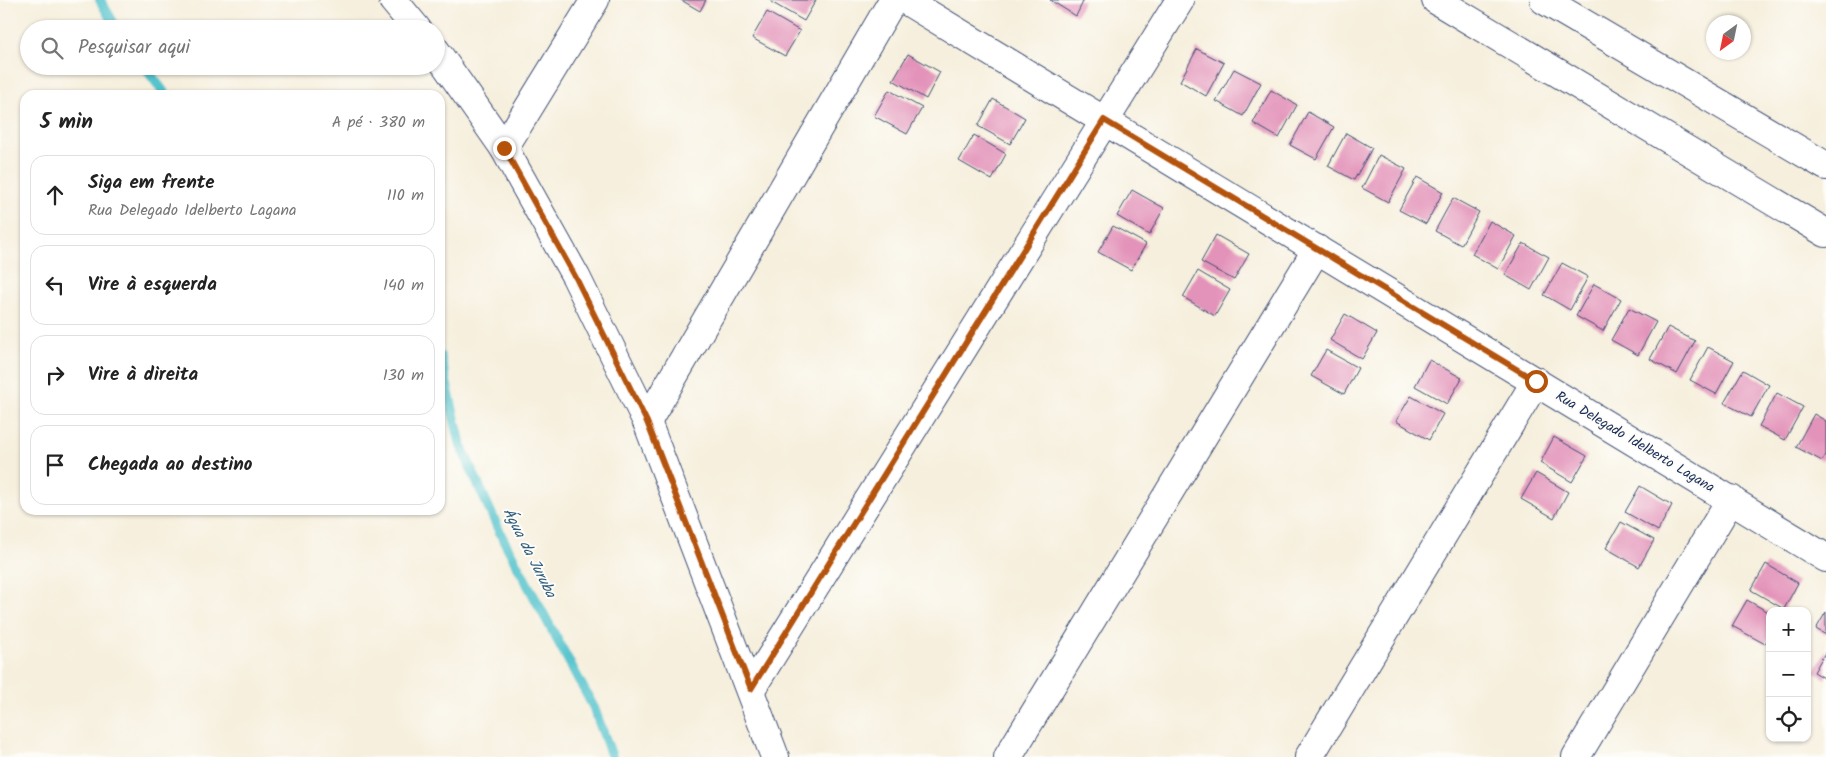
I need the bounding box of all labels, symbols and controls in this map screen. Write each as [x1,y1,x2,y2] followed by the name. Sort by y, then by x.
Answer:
[1706,15,1751,60] north arrow
[20,20,445,75] search box
[78,33,190,63] text: Pesquisar aqui
[38,34,66,62] icon: search
[40,106,93,139] text: 5 min
[332,110,425,135] text: A pé · 380 m
[493,137,516,160] route end
[88,168,215,198] text: Siga em frente
[41,181,69,209] icon: ahead
[387,183,424,208] text: 110 m
[88,198,297,223] text: Rua Delegado Idelberto Lagana
[88,270,217,300] text: Vire à esquerda
[41,271,69,299] icon: left
[383,273,424,298] text: 140 m
[88,360,198,390] text: Vire à direita
[41,361,69,389] icon: right
[383,363,424,388] text: 130 m
[1525,370,1548,393] route start
[1551,386,1719,498] street label: Rua Delegado Idelberto Lagana
[88,450,253,480] text: Chegada ao destino
[41,451,69,479] icon: arrive
[496,504,562,603] water label: Água da Juruba
[1766,607,1811,742] map controls
[1766,607,1811,652] button: +
[1766,652,1811,697] button: −
[1766,697,1811,742] button: locate

